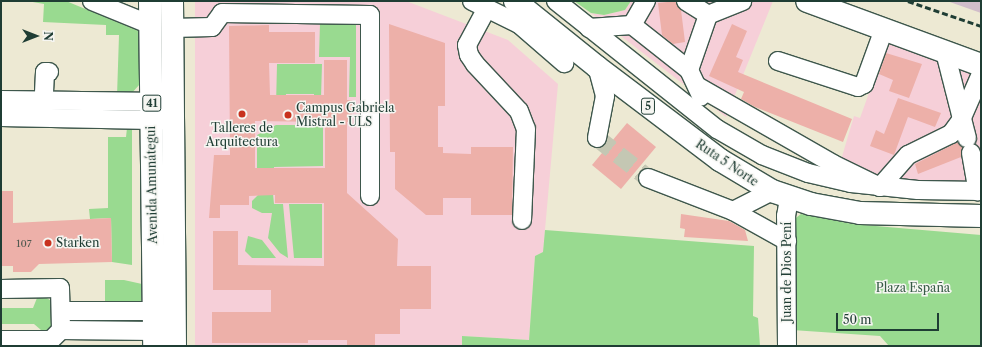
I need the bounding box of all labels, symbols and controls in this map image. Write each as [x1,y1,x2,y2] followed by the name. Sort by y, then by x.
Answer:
[16,16,56,56] north arrow
[41,31,55,41] text: N
[142,94,162,112] road number: 41
[640,97,656,115] road number: 5
[296,101,395,129] place label: Campus Gabriela Mistral - ULS
[237,109,247,119] marker: Talleres de Arquitectura
[283,110,293,120] marker: Campus Gabriela Mistral - ULS
[206,121,278,149] place label: Talleres de Arquitectura
[144,126,160,244] street label: Avenida Amunátegui
[693,137,761,189] street label: Ruta 5 Norte
[780,222,794,322] street label: Juan de Dios Pení
[56,236,100,250] place label: Starken
[16,238,32,250] house number: 107
[43,238,53,248] marker: Starken
[876,281,950,295] park label: Plaza España
[838,305,941,331] scale bar
[843,312,872,327] text: 50 m

